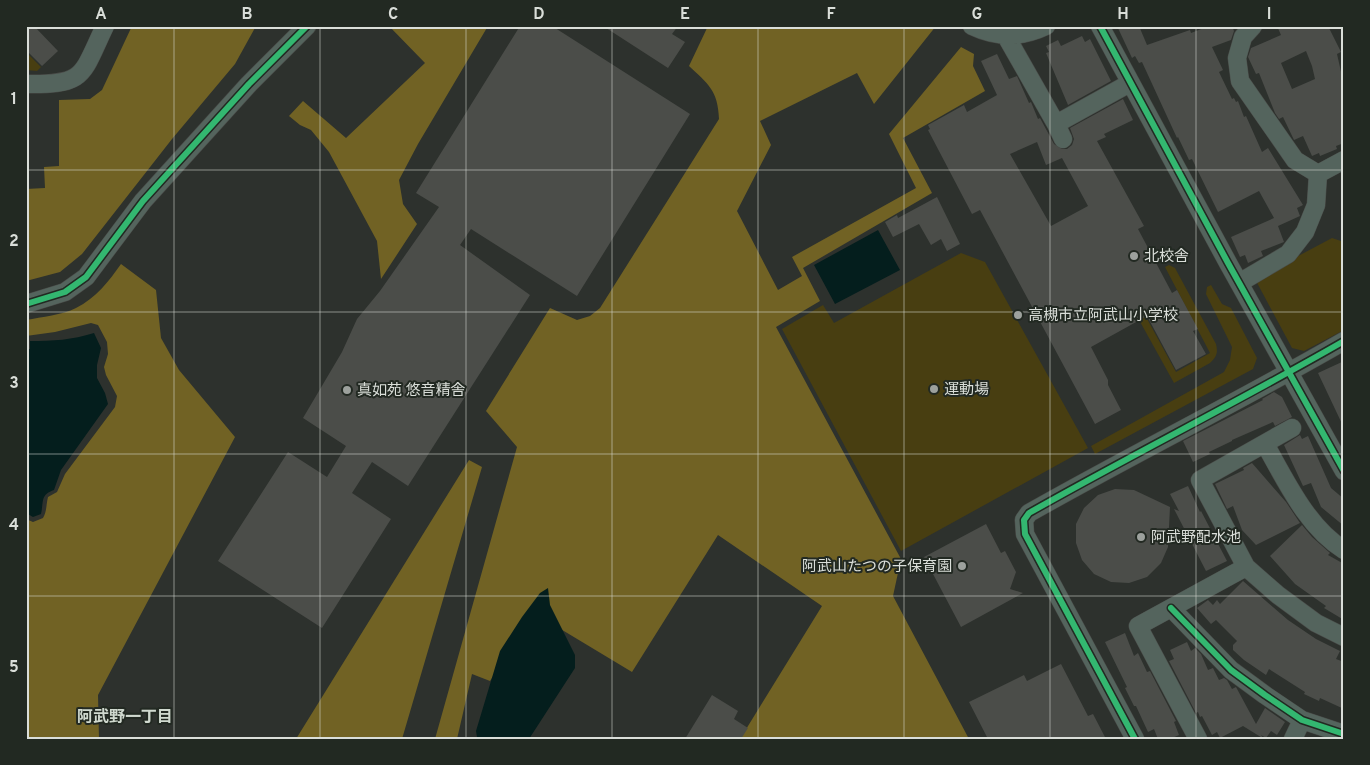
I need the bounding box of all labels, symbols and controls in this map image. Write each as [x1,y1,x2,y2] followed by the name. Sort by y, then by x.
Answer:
[95,5,107,25] text: A
[241,5,253,25] text: B
[388,5,398,25] text: C
[533,5,545,25] text: D
[680,5,690,25] text: E
[826,5,836,25] text: F
[972,5,982,25] text: G
[1117,5,1129,25] text: H
[1267,5,1271,25] text: I
[11,90,17,110] text: 1
[9,232,19,252] text: 2
[1144,247,1189,267] place label: 北校舎
[1128,250,1140,262] marker: 北校舎
[1028,307,1178,326] place label: 高槻市立阿武山小学校
[1012,309,1024,321] marker: 高槻市立阿武山小学校
[9,374,19,394] text: 3
[357,381,466,401] place label: 真如苑 悠音精舎
[944,381,989,400] place label: 運動場
[928,383,940,395] marker: 運動場
[341,384,353,396] marker: 真如苑 悠音精舎
[9,516,19,536] text: 4
[1151,529,1241,548] place label: 阿武野配水池
[1135,531,1147,543] marker: 阿武野配水池
[802,558,952,577] place label: 阿武山たつの子保育園
[956,560,968,572] marker: 阿武山たつの子保育園
[9,658,19,678] text: 5
[77,708,173,728] district label: 阿武野一丁目

